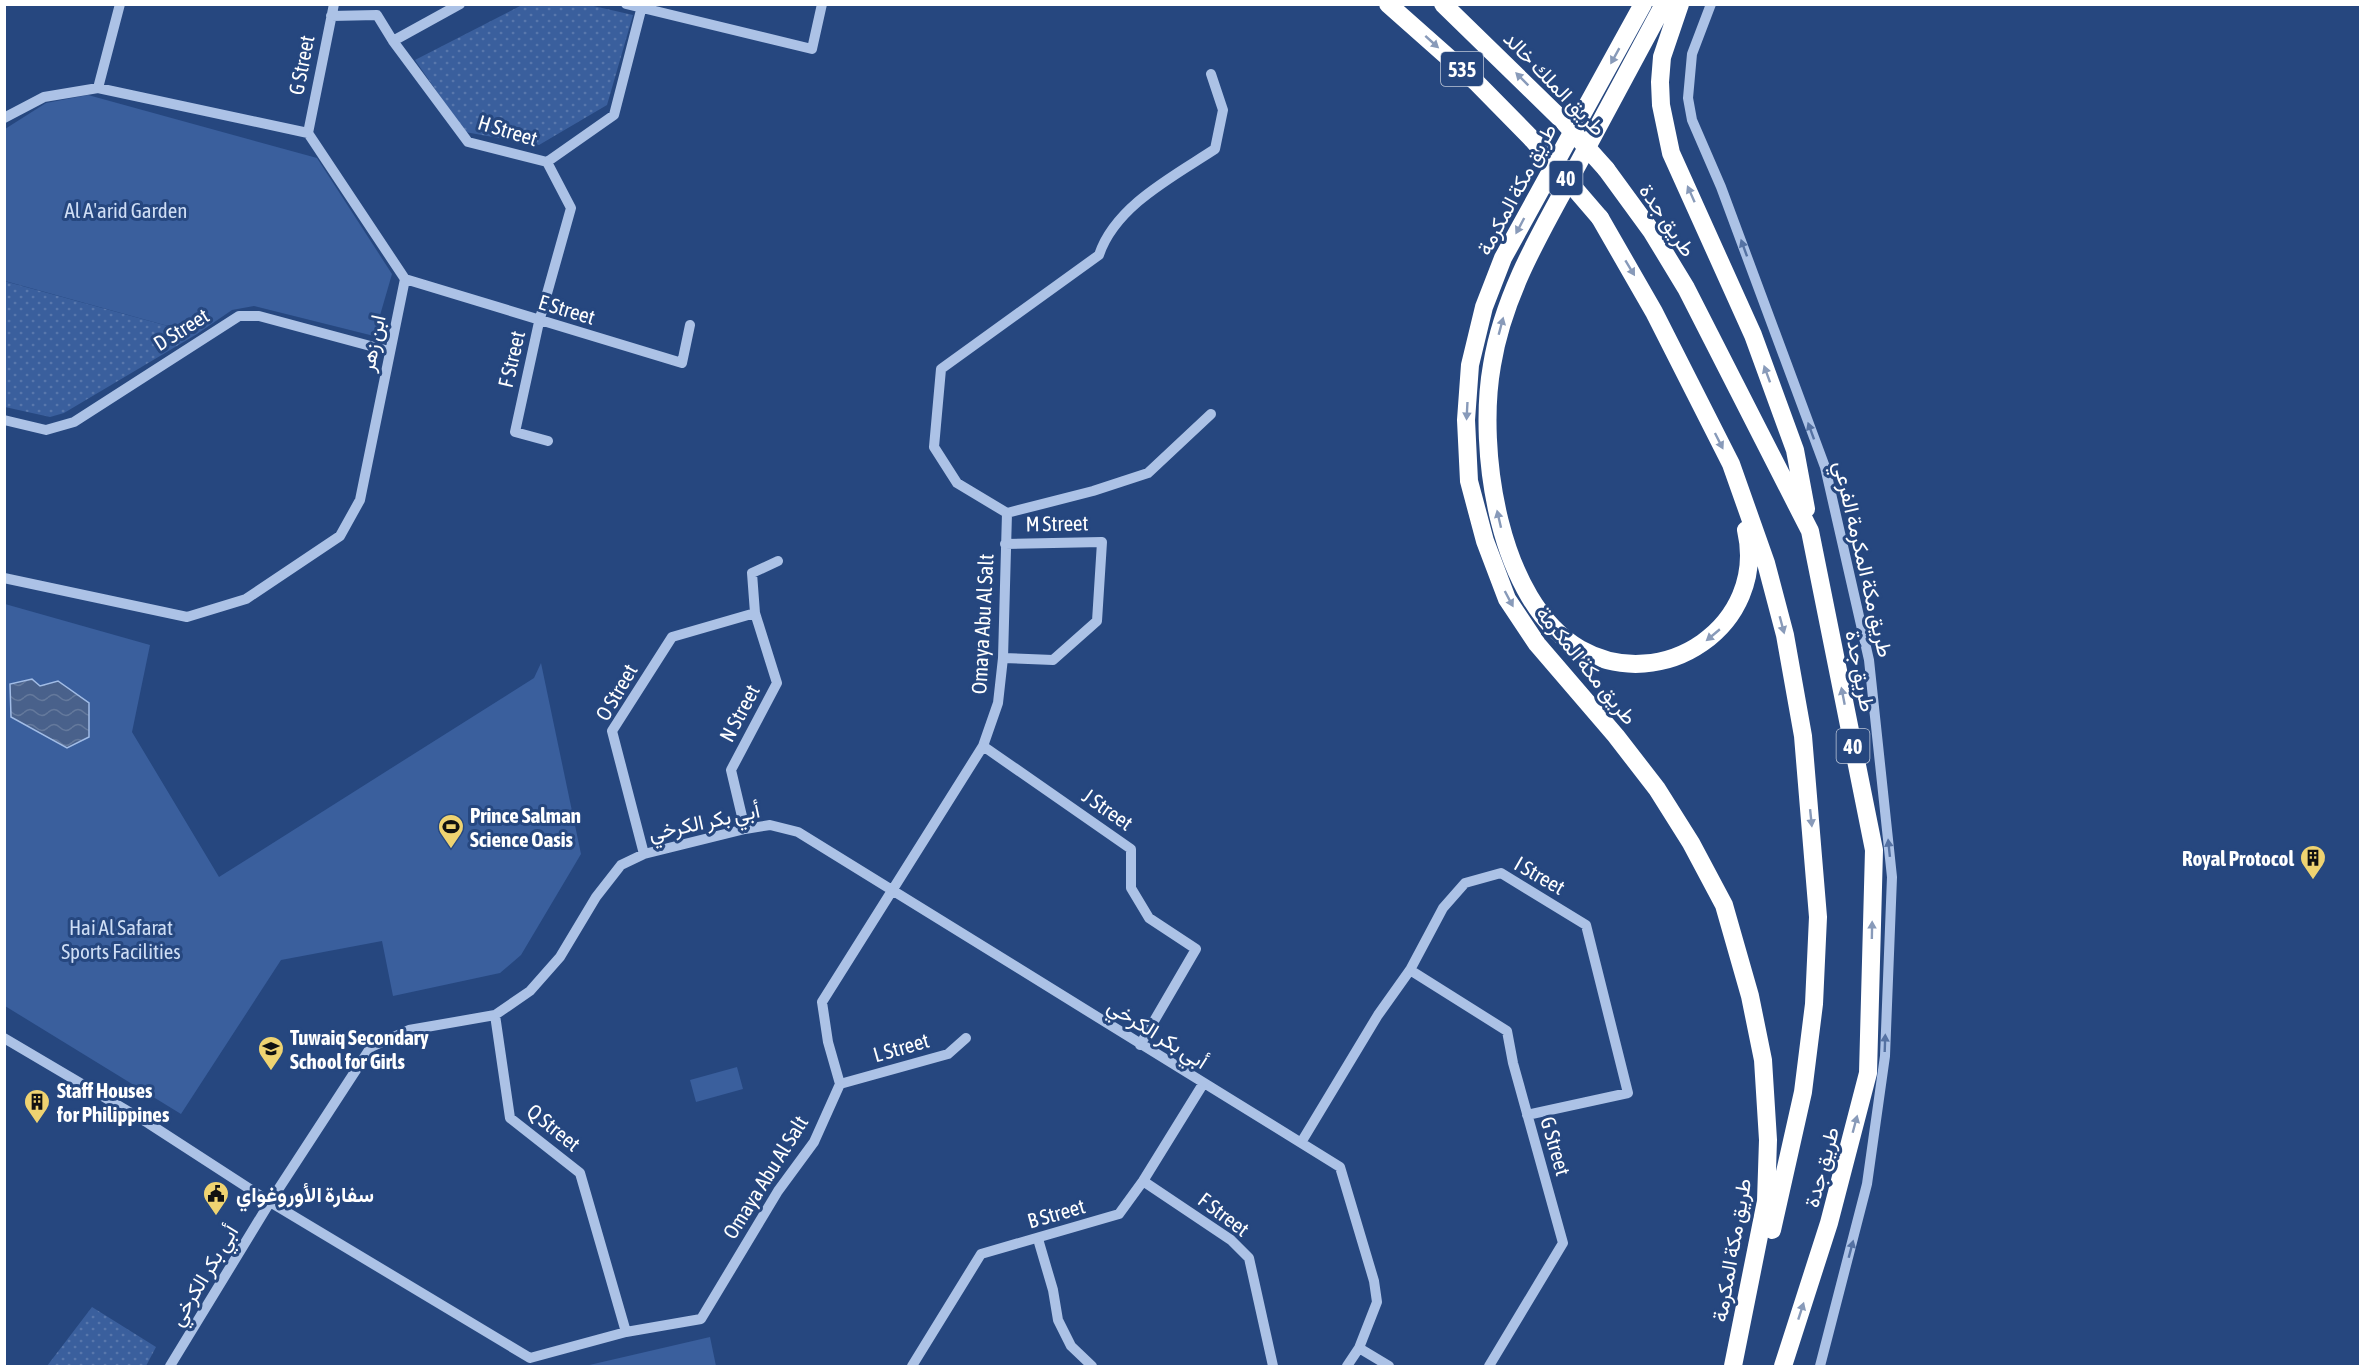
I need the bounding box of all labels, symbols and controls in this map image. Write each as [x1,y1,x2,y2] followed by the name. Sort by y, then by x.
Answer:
[1498,26,1611,142] street label: طريق الملك خالد
[283,33,319,97] street label: G Street
[1425,35,1440,49] one-way arrow
[1610,47,1620,64] one-way arrow
[1441,52,1483,86] road number: 535
[1515,72,1529,86] one-way arrow
[475,110,541,150] street label: H Street
[1471,119,1562,260] street label: طريق مكة المكرمة
[1550,161,1582,195] road number: 40
[1633,179,1701,262] street label: طريق جدة
[1687,186,1696,203] one-way arrow
[65,198,187,222] park label: Al A'arid Garden
[1515,217,1525,234] one-way arrow
[1738,239,1748,257] one-way arrow
[1624,260,1635,276] one-way arrow
[536,289,598,329] street label: E Street
[149,303,213,355] street label: D Street
[354,312,392,375] street label: ابن زهر
[1497,317,1506,335] one-way arrow
[493,328,529,390] street label: F Street
[1762,365,1772,383] one-way arrow
[1462,402,1472,421] one-way arrow
[1806,422,1816,440] one-way arrow
[1714,433,1724,450] one-way arrow
[1824,459,1898,661] street label: طريق مكة المكرمة الفرعي
[1494,509,1503,528] one-way arrow
[1025,510,1089,536] street label: M Street
[966,553,998,695] street label: Omaya Abu Al Salt
[1504,591,1514,608] one-way arrow
[1530,601,1642,730] street label: طريق مكة المكرمة
[1778,616,1788,634] one-way arrow
[1706,628,1721,641] one-way arrow
[1839,628,1881,714] street label: طريق جدة
[590,659,642,725] street label: O Street
[714,680,764,746] street label: N Street
[1838,687,1847,706] one-way arrow
[1836,729,1870,763] road number: 40
[1078,783,1138,835] street label: J Street
[646,797,763,850] street label: أبي بكر الكرخي
[470,803,581,851] place label: Prince Salman Science Oasis
[1806,808,1816,827] one-way arrow
[436,812,466,850] sports icon: Prince Salman Science Oasis
[1884,839,1893,858] one-way arrow
[2298,843,2328,881] building icon: Royal Protocol
[2182,846,2294,870] place label: Royal Protocol
[1510,851,1570,899] street label: I Street
[61,915,181,963] park label: Hai Al Safarat Sports Facilities
[1867,921,1877,940] one-way arrow
[1100,993,1212,1078] street label: أبي بكر الكرخي
[290,1025,429,1073] place label: Tuwaiq Secondary School for Girls
[870,1028,932,1066] street label: L Street
[256,1034,286,1072] school or university icon: Tuwaiq Secondary School for Girls
[1881,1034,1890,1053] one-way arrow
[56,1078,170,1126] place label: Staff Houses for Philippines
[22,1087,52,1125] building icon: Staff Houses for Philippines
[523,1098,585,1156] street label: Q Street
[718,1111,812,1243] street label: Omaya Abu Al Salt
[1536,1114,1576,1178] street label: G Street
[1851,1115,1861,1133] one-way arrow
[1799,1124,1845,1210] street label: طريق جدة
[1707,1176,1757,1324] street label: طريق مكة المكرمة
[201,1179,231,1217] public building icon: سفارة الأوروغواي
[236,1182,374,1212] place label: سفارة الأوروغواي
[1194,1187,1254,1241] street label: F Street
[1024,1193,1088,1233] street label: B Street
[164,1220,248,1333] street label: أبي بكر الكرخي
[1846,1240,1856,1258] one-way arrow
[1797,1302,1806,1320] one-way arrow

